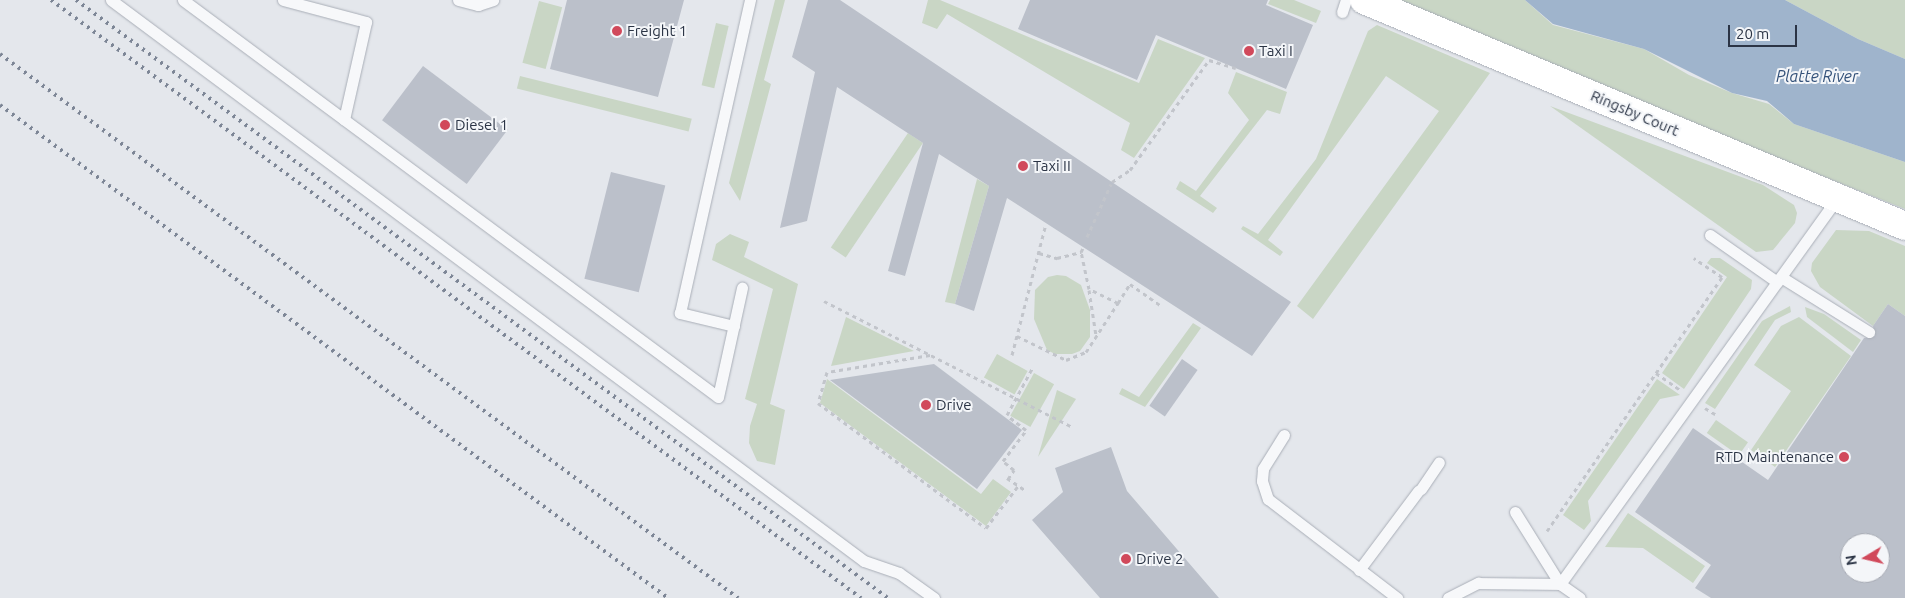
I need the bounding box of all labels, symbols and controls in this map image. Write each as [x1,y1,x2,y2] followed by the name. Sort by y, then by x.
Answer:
[1730,15,1799,47] scale bar
[627,22,687,40] place label: Freight 1
[611,25,623,37] marker: Freight 1
[1736,25,1769,42] text: 20 m
[1259,42,1293,60] place label: Taxi I
[1243,45,1255,57] marker: Taxi I
[1776,66,1858,86] water label: Platte River
[1588,86,1682,140] street label: Ringsby Court
[455,116,508,134] place label: Diesel 1
[439,119,451,131] marker: Diesel 1
[1033,157,1071,175] place label: Taxi II
[1017,160,1029,172] marker: Taxi II
[936,396,971,414] place label: Drive
[920,399,932,411] marker: Drive
[1715,448,1834,466] place label: RTD Maintenance
[1838,451,1850,463] marker: RTD Maintenance
[1840,533,1890,583] north arrow
[1136,550,1183,568] place label: Drive 2
[1120,553,1132,565] marker: Drive 2
[1842,554,1860,567] text: N

